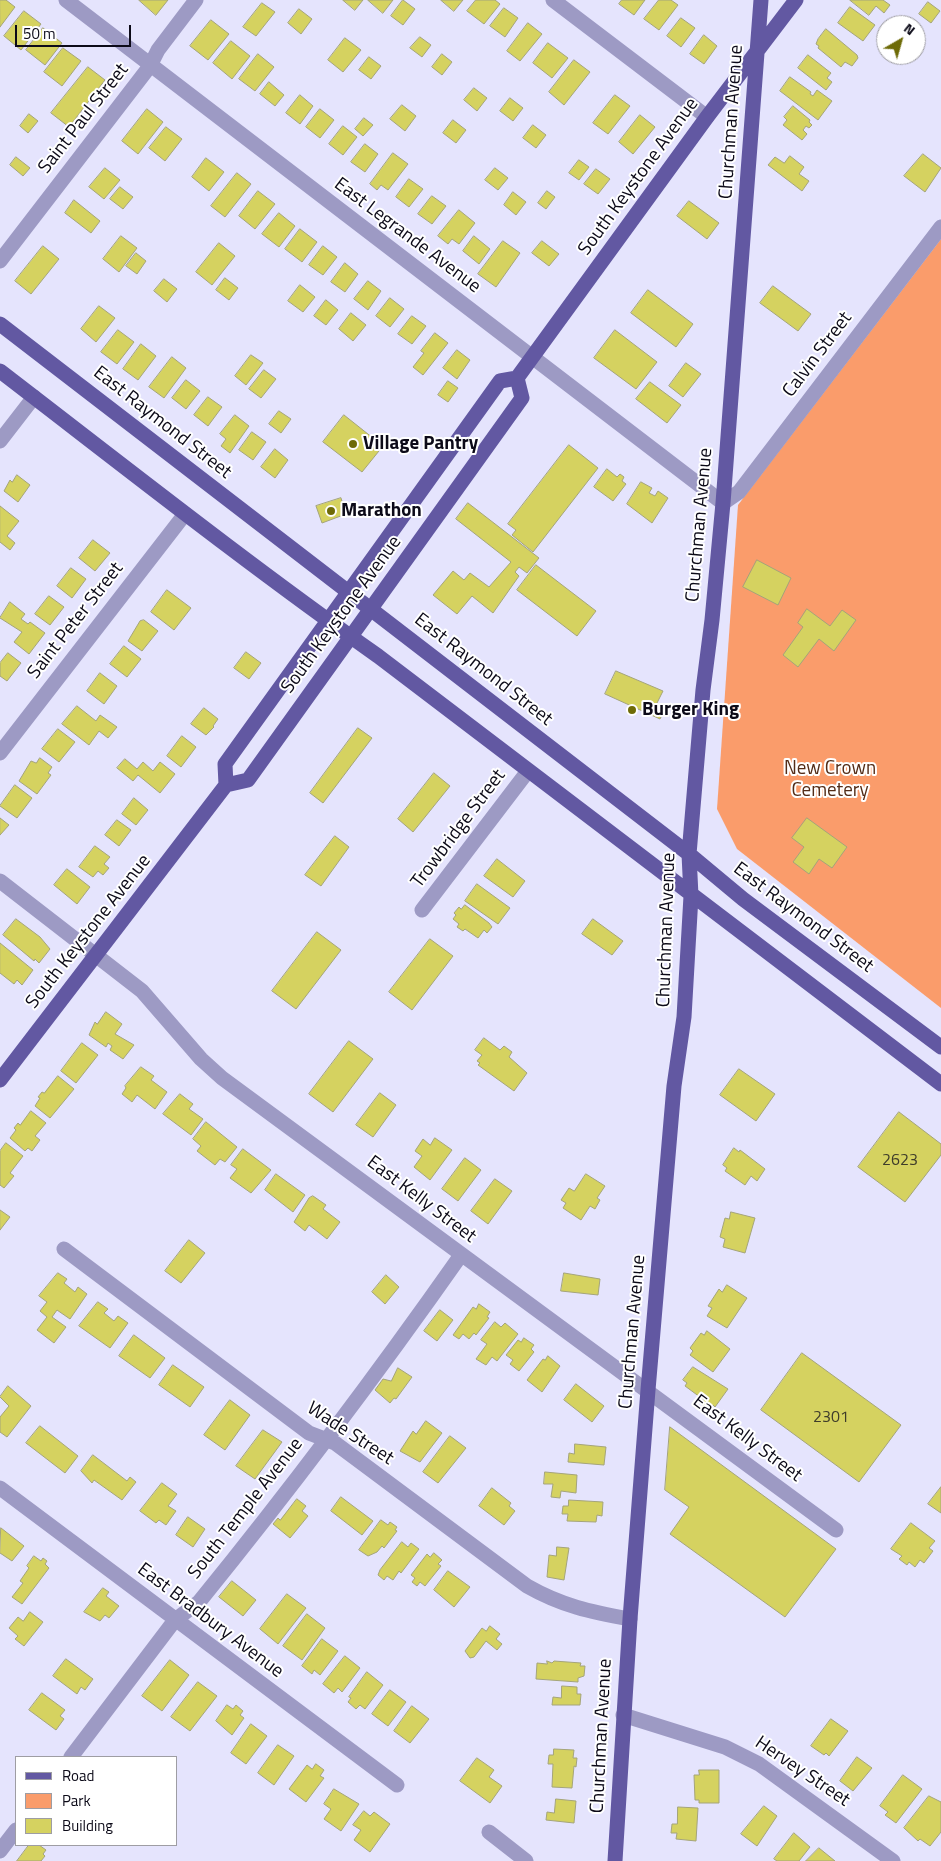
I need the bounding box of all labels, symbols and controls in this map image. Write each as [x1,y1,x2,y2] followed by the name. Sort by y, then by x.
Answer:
[18,15,134,47] scale bar
[876,15,926,65] north arrow
[900,17,920,40] text: N
[23,22,56,45] text: 50 m
[715,44,749,200] street label: Churchman Avenue
[34,59,134,179] street label: Saint Paul Street
[574,94,704,260] street label: South Keystone Avenue
[329,173,485,299] street label: East Legrande Avenue
[779,308,857,402] street label: Calvin Street
[88,362,236,484] street label: East Raymond Street
[363,433,478,455] place label: Village Pantry
[347,438,359,450] marker: Village Pantry
[682,447,718,603] street label: Churchman Avenue
[341,500,422,522] place label: Marathon
[325,505,337,517] marker: Marathon
[277,532,407,698] street label: South Keystone Avenue
[23,558,129,684] street label: Saint Peter Street
[409,609,557,731] street label: East Raymond Street
[642,699,739,721] place label: Burger King
[626,704,638,716] marker: Burger King
[784,758,876,802] park label: New Crown Cemetery
[407,765,511,893] street label: Trowbridge Street
[22,850,156,1014] street label: South Keystone Avenue
[653,852,681,1008] street label: Churchman Avenue
[729,858,877,978] street label: East Raymond Street
[362,1151,480,1249] street label: East Kelly Street
[882,1151,918,1171] house number: 2623
[615,1254,651,1410] street label: Churchman Avenue
[688,1390,806,1488] street label: East Kelly Street
[302,1398,398,1470] street label: Wade Street
[813,1408,849,1428] house number: 2301
[184,1434,308,1584] street label: South Temple Avenue
[132,1559,288,1683] street label: East Bradbury Avenue
[587,1658,617,1814] street label: Churchman Avenue
[750,1732,854,1812] street label: Hervey Street
[15,1756,178,1846] legend
[62,1764,94,1787] text: Road
[62,1789,91,1812] text: Park
[62,1814,113,1837] text: Building

